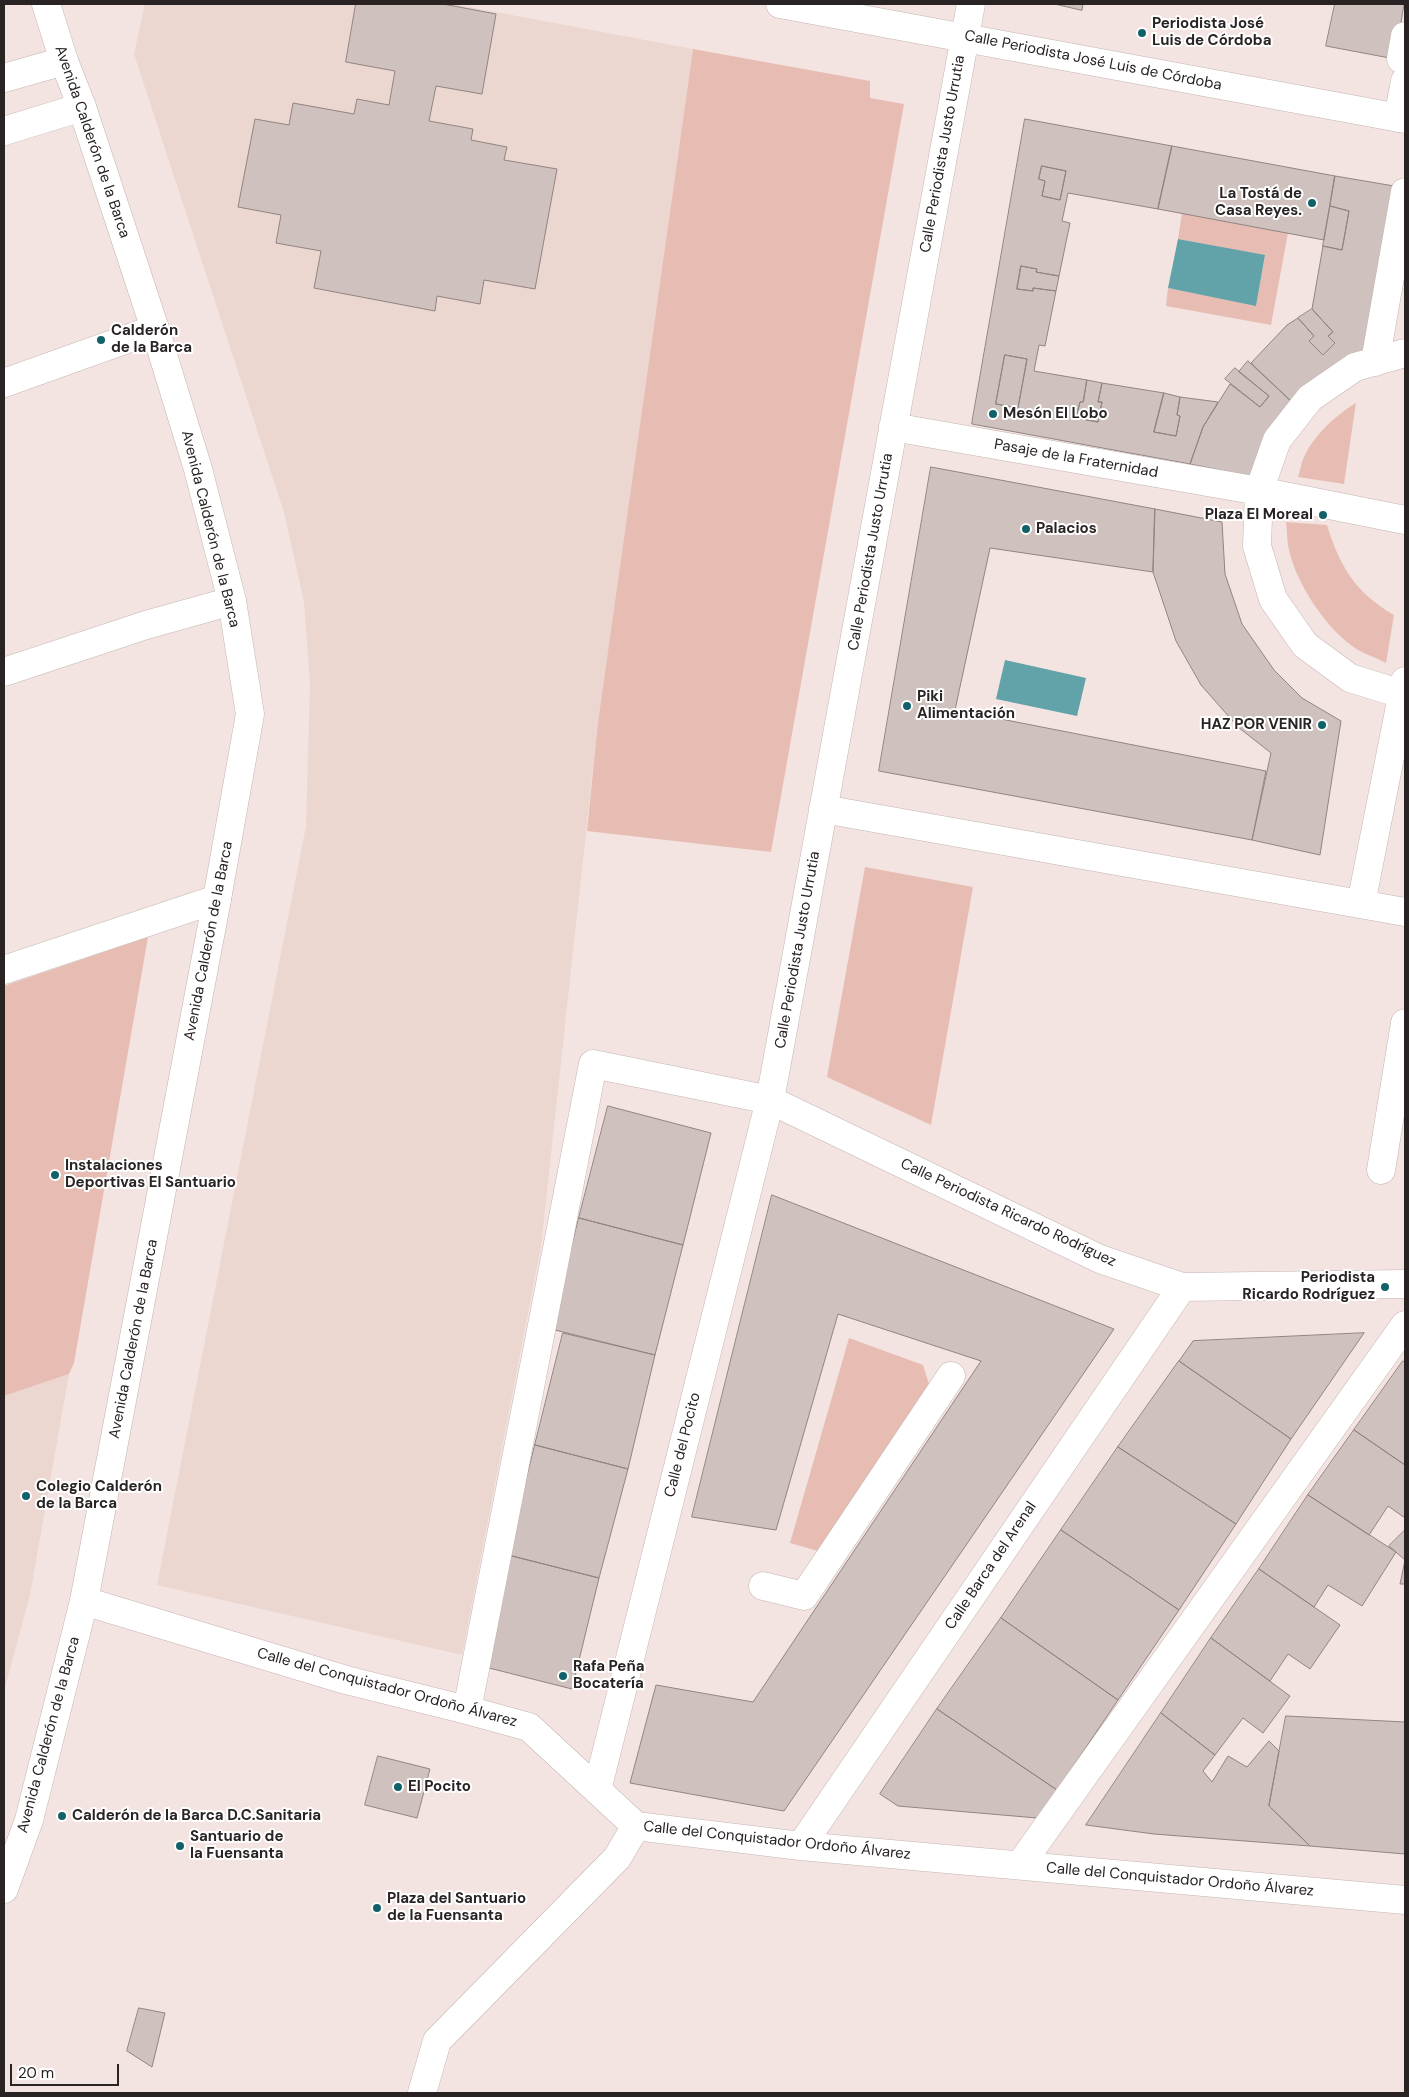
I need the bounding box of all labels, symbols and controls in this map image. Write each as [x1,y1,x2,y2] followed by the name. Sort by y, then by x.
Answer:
[1152,15,1271,50] place label: Periodista José Luis de Córdoba
[963,27,1223,95] street label: Calle Periodista José Luis de Córdoba
[1136,27,1148,39] marker: Periodista José Luis de Córdoba
[51,43,133,241] street label: Avenida Calderón de la Barca
[917,54,969,254] street label: Calle Periodista Justo Urrutia
[1215,185,1302,220] place label: La Tostá de Casa Reyes.
[1306,197,1318,209] marker: La Tostá de Casa Reyes.
[111,322,192,357] place label: Calderón de la Barca
[95,334,107,346] marker: Calderón de la Barca
[1003,405,1108,423] place label: Mesón El Lobo
[987,408,999,420] marker: Mesón El Lobo
[177,429,243,629] street label: Avenida Calderón de la Barca
[993,436,1159,482] street label: Pasaje de la Fraternidad
[845,452,897,652] street label: Calle Periodista Justo Urrutia
[1205,506,1313,524] place label: Plaza El Moreal
[1317,509,1329,521] marker: Plaza El Moreal
[1036,520,1097,538] place label: Palacios
[1020,523,1032,535] marker: Palacios
[917,688,1015,723] place label: Piki Alimentación
[901,700,913,712] marker: Piki Alimentación
[1201,716,1312,734] place label: HAZ POR VENIR
[1316,719,1328,731] marker: HAZ POR VENIR
[181,840,237,1042] street label: Avenida Calderón de la Barca
[772,850,824,1050] street label: Calle Periodista Justo Urrutia
[897,1155,1119,1271] street label: Calle Periodista Ricardo Rodríguez
[65,1157,236,1192] place label: Instalaciones Deportivas El Santuario
[49,1169,61,1181] marker: Instalaciones Deportivas El Santuario
[106,1238,162,1440] street label: Avenida Calderón de la Barca
[1242,1269,1375,1304] place label: Periodista Ricardo Rodríguez
[1379,1281,1391,1293] marker: Periodista Ricardo Rodríguez
[661,1391,705,1499] street label: Calle del Pocito
[36,1478,162,1513] place label: Colegio Calderón de la Barca
[20,1490,32,1502] marker: Colegio Calderón de la Barca
[941,1499,1041,1633] street label: Calle Barca del Arenal
[14,1635,84,1835] street label: Avenida Calderón de la Barca
[255,1645,519,1731] street label: Calle del Conquistador Ordoño Álvarez
[573,1658,644,1693] place label: Rafa Peña Bocatería
[557,1670,569,1682] marker: Rafa Peña Bocatería
[408,1778,471,1796] place label: El Pocito
[392,1781,404,1793] marker: El Pocito
[72,1807,321,1825] place label: Calderón de la Barca D.C.Sanitaria
[56,1810,68,1822] marker: Calderón de la Barca D.C.Sanitaria
[642,1818,912,1864] street label: Calle del Conquistador Ordoño Álvarez
[190,1828,283,1863] place label: Santuario de la Fuensanta
[174,1840,186,1852] marker: Santuario de la Fuensanta
[1045,1859,1315,1901] street label: Calle del Conquistador Ordoño Álvarez
[387,1890,526,1925] place label: Plaza del Santuario de la Fuensanta
[371,1902,383,1914] marker: Plaza del Santuario de la Fuensanta
[12,2054,121,2086] scale bar
[18,2063,54,2083] text: 20 m

